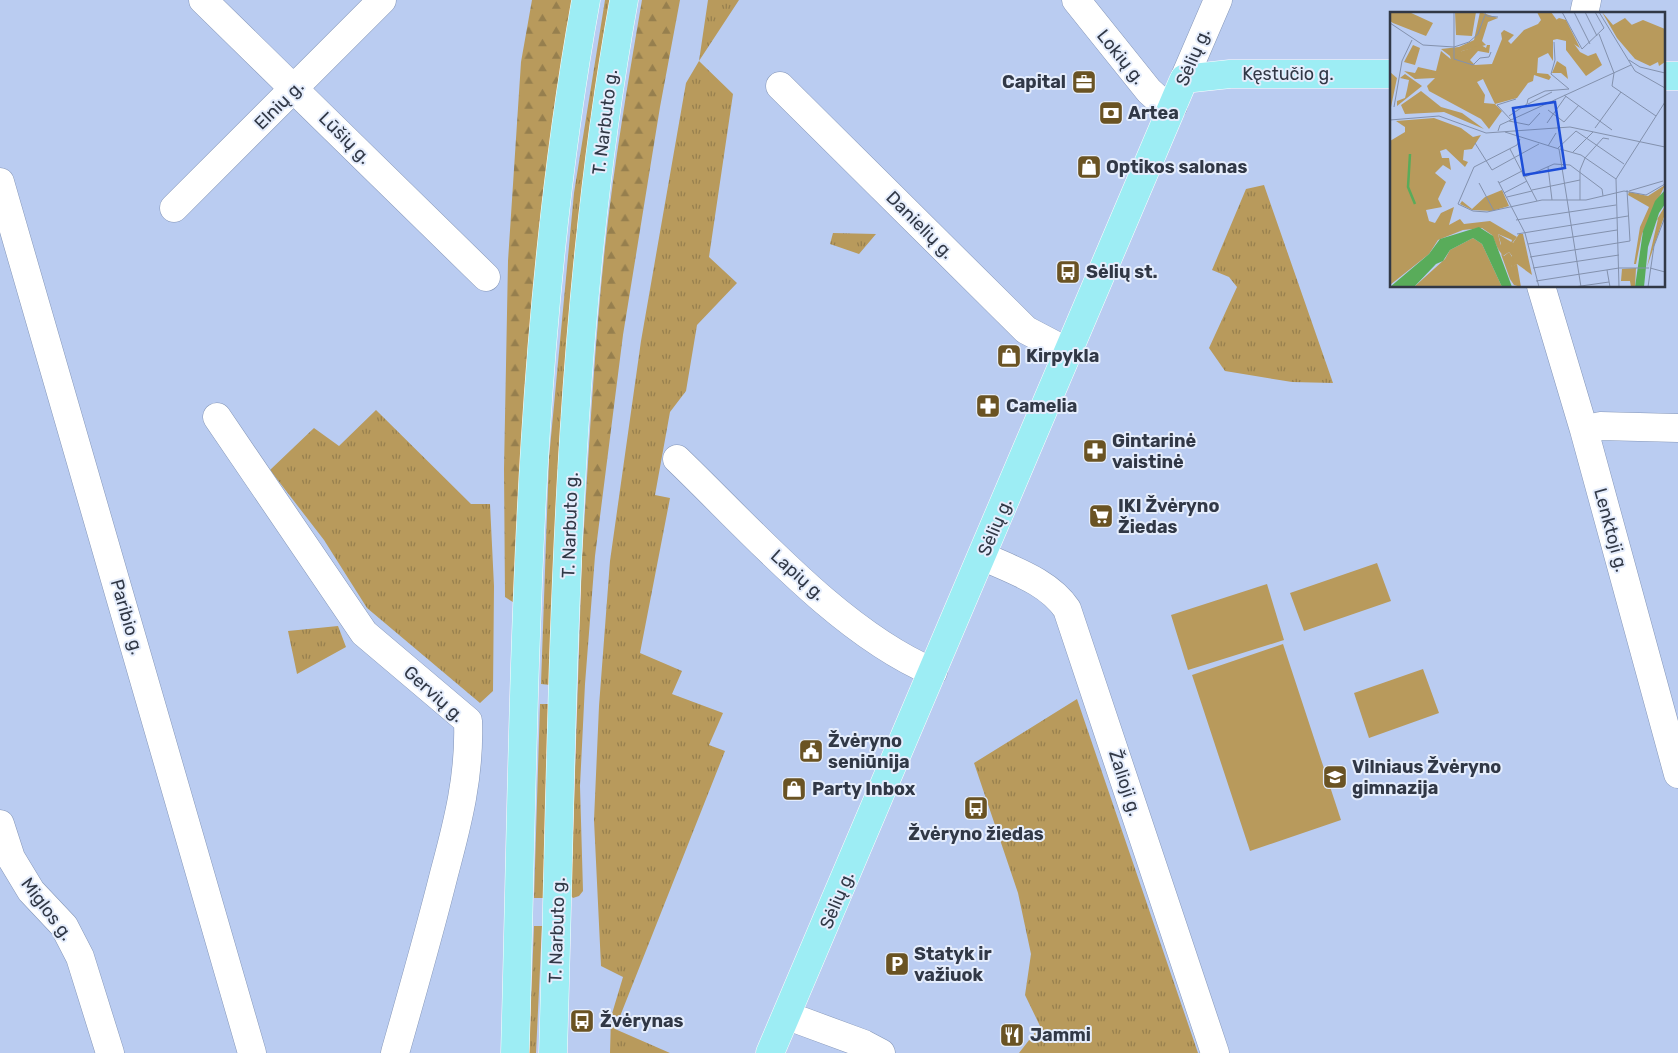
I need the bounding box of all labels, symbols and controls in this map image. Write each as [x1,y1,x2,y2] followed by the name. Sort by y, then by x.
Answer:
[1390,12,1666,288] inset map
[1092,25,1150,89] street label: Lokių g.
[1171,25,1215,89] street label: Sėlių g.
[1242,63,1334,85] street label: Kęstučio g.
[588,68,622,176] street label: T. Narbuto g.
[1071,69,1097,95] office icon: Capital
[1002,71,1066,93] place label: Capital
[250,76,308,134] street label: Elnių g.
[1098,100,1124,126] bank icon: Artea
[1128,102,1179,124] place label: Artea
[314,107,376,169] street label: Lūšių g.
[1076,154,1102,180] shop icon: Optikos salonas
[1106,156,1247,178] place label: Optikos salonas
[881,186,959,264] street label: Danielių g.
[1055,259,1081,285] bus stop icon: Sėlių st.
[1086,261,1158,283] place label: Sėlių st.
[996,343,1022,369] shop icon: Kirpykla
[1026,345,1099,367] place label: Kirpykla
[975,393,1001,419] pharmacy icon: Camelia
[1006,395,1077,417] place label: Camelia
[1112,430,1197,473] place label: Gintarinė vaistinė
[1082,438,1108,464] pharmacy icon: Gintarinė vaistinė
[557,472,583,578] street label: T. Narbuto g.
[1589,486,1633,574] street label: Lenktoji g.
[973,495,1017,559] street label: Sėlių g.
[1118,495,1219,538] place label: IKI Žvėryno Žiedas
[1088,503,1114,529] supermarket icon: IKI Žvėryno Žiedas
[766,545,830,605] street label: Lapių g.
[106,577,148,657] street label: Paribio g.
[399,661,469,727] street label: Gervių g.
[828,730,910,773] place label: Žvėryno seniūnija
[798,738,824,764] public building icon: Žvėryno seniūnija
[1104,747,1146,819] street label: Žalioji g.
[1352,756,1501,799] place label: Vilniaus Žvėryno gimnazija
[1322,764,1348,790] school or university icon: Vilniaus Žvėryno gimnazija
[781,776,807,802] shop icon: Party Inbox
[812,778,916,800] place label: Party Inbox
[963,795,989,821] bus stop icon: Žvėryno žiedas
[908,823,1044,845] place label: Žvėryno žiedas
[815,868,859,932] street label: Sėlių g.
[16,873,78,945] street label: Miglos g.
[544,877,570,983] street label: T. Narbuto g.
[914,943,992,986] place label: Statyk ir važiuok
[884,951,910,977] parking icon: Statyk ir važiuok
[569,1008,595,1034] bus stop icon: Žvėrynas
[600,1010,684,1032] place label: Žvėrynas
[999,1022,1025,1048] restaurant icon: Jammi
[1030,1024,1091,1046] place label: Jammi

